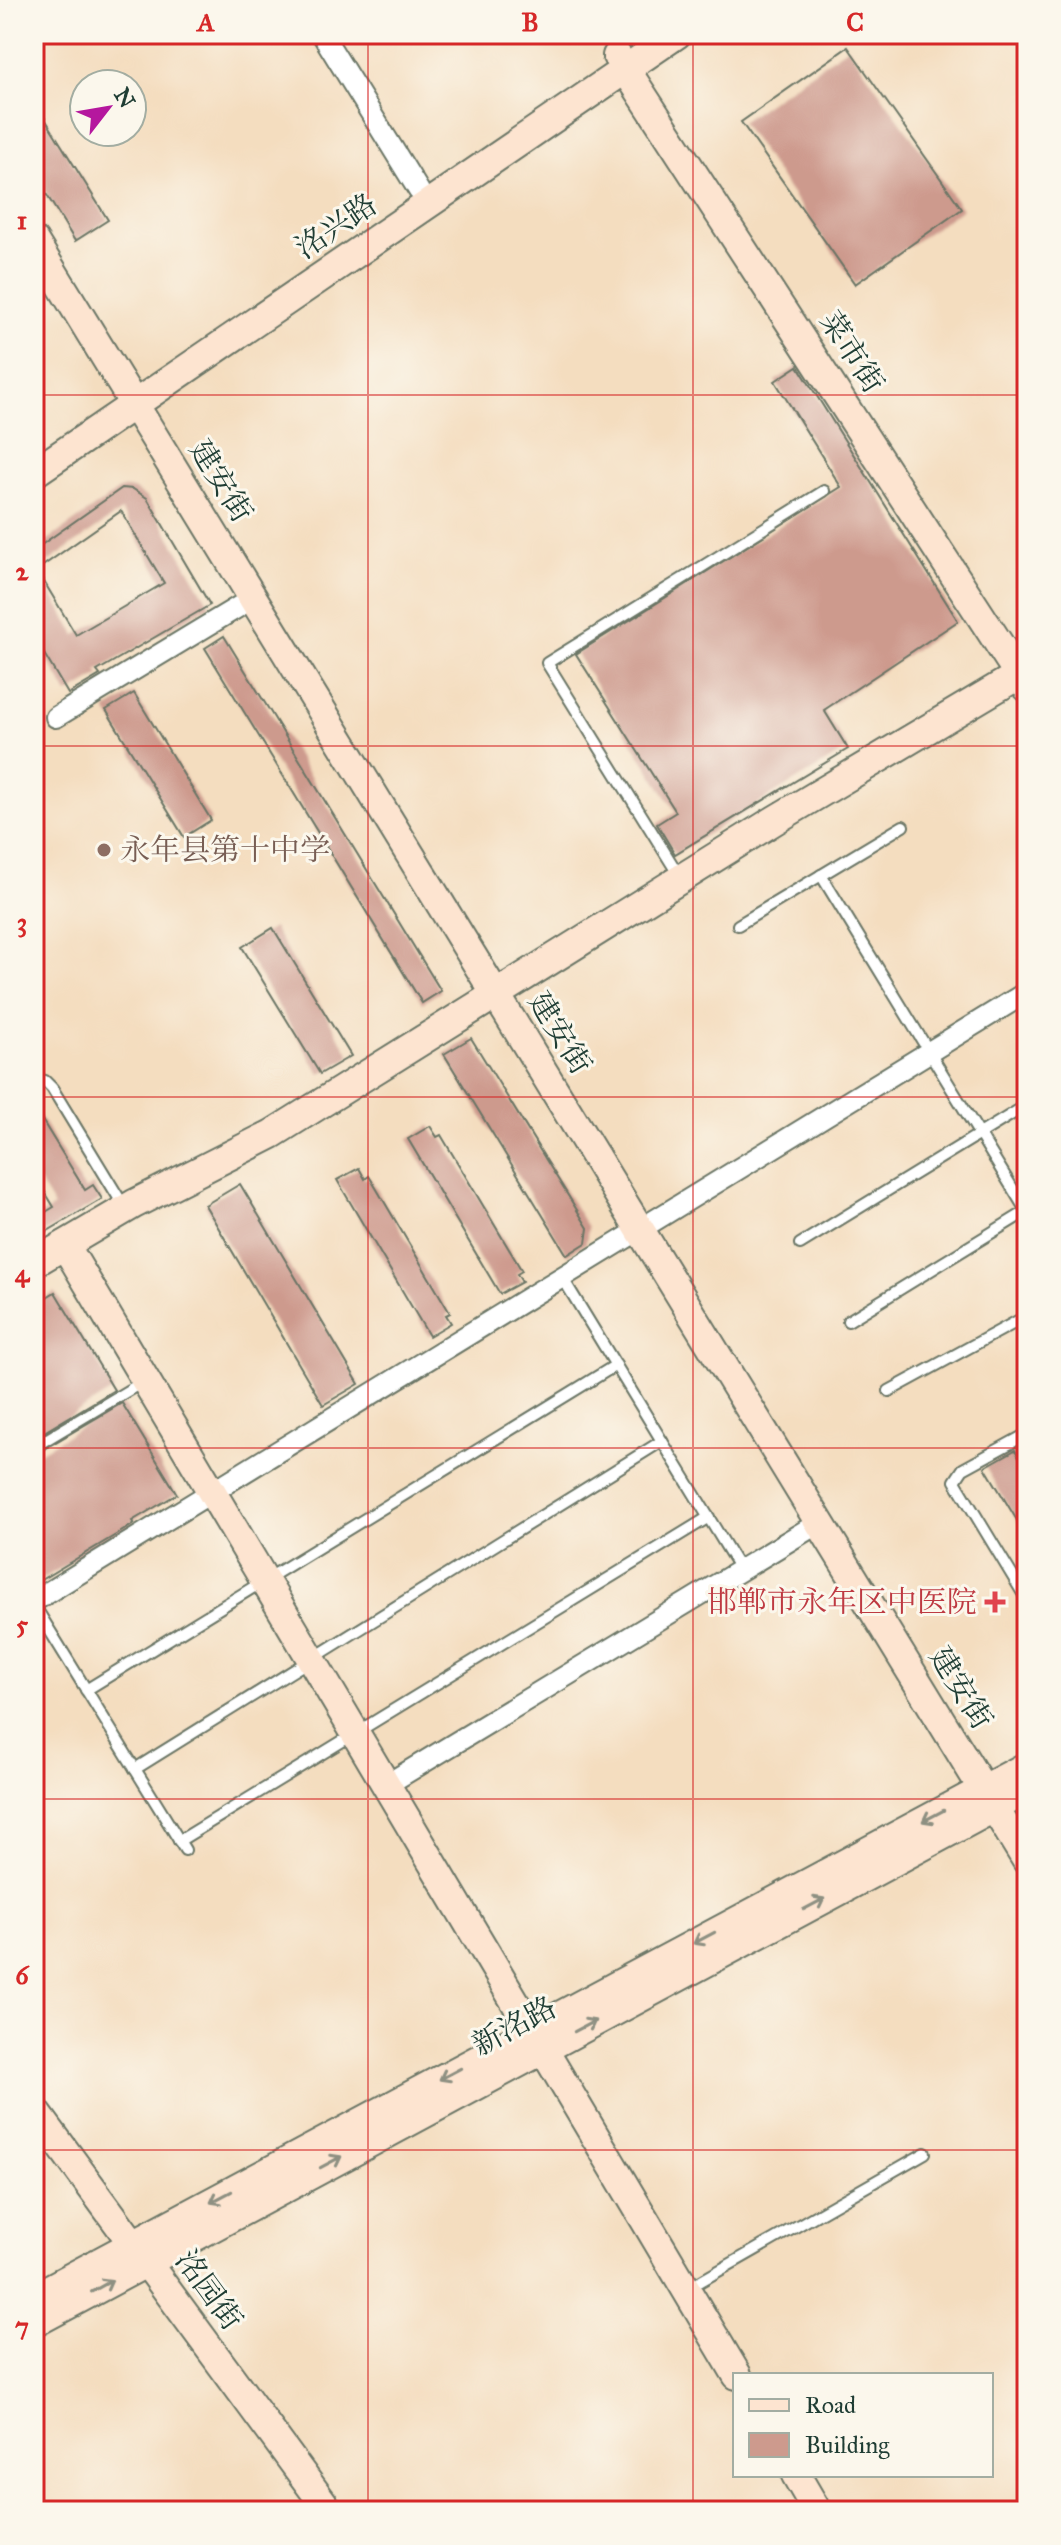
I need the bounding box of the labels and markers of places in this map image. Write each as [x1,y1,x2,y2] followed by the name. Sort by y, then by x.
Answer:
[120,832,330,868] place label: 永年县第十中学
[95,841,113,859] marker: 永年县第十中学
[707,1584,977,1620] place label: 邯郸市永年区中医院
[984,1591,1006,1613] marker: 邯郸市永年区中医院

